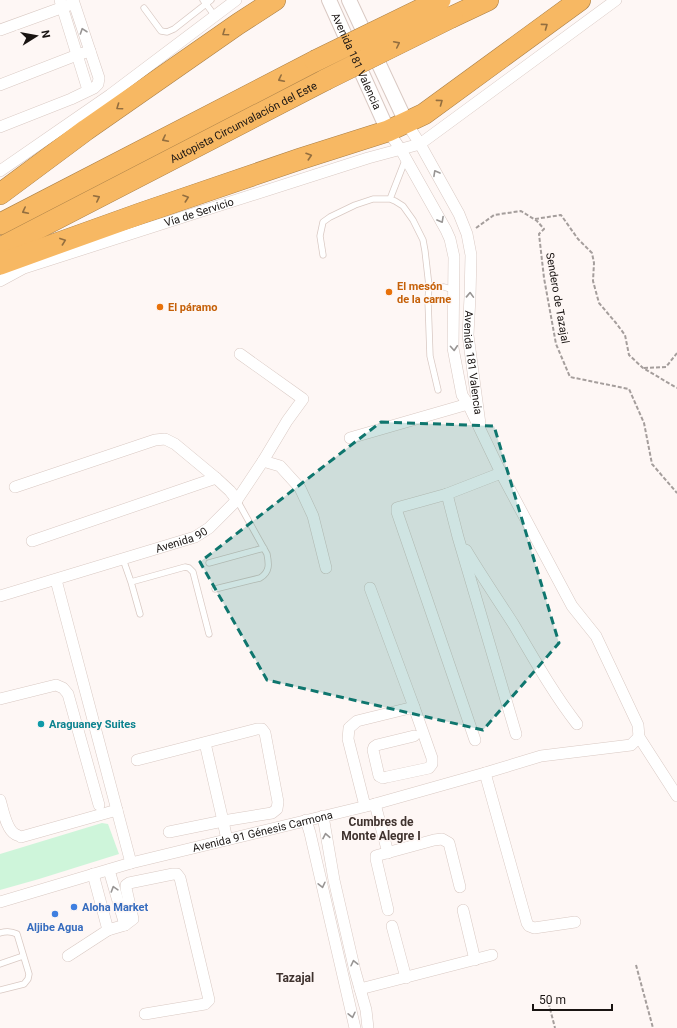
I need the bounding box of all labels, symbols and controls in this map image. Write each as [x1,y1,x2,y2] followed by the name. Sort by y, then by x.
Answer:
[329,11,384,112] street label: Avenida 181 Valencia
[16,16,56,56] north arrow
[540,24,547,31] one-way arrow
[79,28,88,35] one-way arrow
[222,28,229,35] one-way arrow
[38,29,52,39] text: N
[393,41,401,49] one-way arrow
[277,74,285,82] one-way arrow
[168,79,319,166] street label: Autopista Circunvalación del Este
[435,100,442,107] one-way arrow
[116,102,123,109] one-way arrow
[162,134,169,141] one-way arrow
[305,152,312,161] one-way arrow
[433,170,440,177] one-way arrow
[182,194,189,203] one-way arrow
[93,195,100,203] one-way arrow
[163,195,236,230] street label: Vía de Servicio
[21,206,29,214] one-way arrow
[437,216,444,223] one-way arrow
[59,237,66,246] one-way arrow
[543,251,572,345] street label: Sendero de Tazajal
[397,280,451,306] place label: El mesón de la carne
[384,287,394,297] marker: El mesón de la carne
[466,292,475,298] one-way arrow
[168,301,217,314] place label: El páramo
[155,302,165,312] marker: El páramo
[461,310,485,415] street label: Avenida 181 Valencia
[449,345,458,351] one-way arrow
[154,525,210,556] street label: Avenida 90
[49,718,136,731] place label: Araguaney Suites
[36,719,46,729] marker: Araguaney Suites
[191,808,334,855] street label: Avenida 91 Génesis Carmona
[341,815,421,843] district label: Cumbres de Monte Alegre I
[323,833,331,839] one-way arrow
[317,882,325,888] one-way arrow
[110,885,119,892] one-way arrow
[82,901,149,914] place label: Aloha Market
[69,902,79,912] marker: Aloha Market
[50,909,60,919] marker: Aljibe Agua
[27,921,83,934] place label: Aljibe Agua
[350,960,358,966] one-way arrow
[276,971,314,985] district label: Tazajal
[533,986,612,1012] scale bar
[539,993,566,1007] text: 50 m
[348,1012,356,1018] one-way arrow

